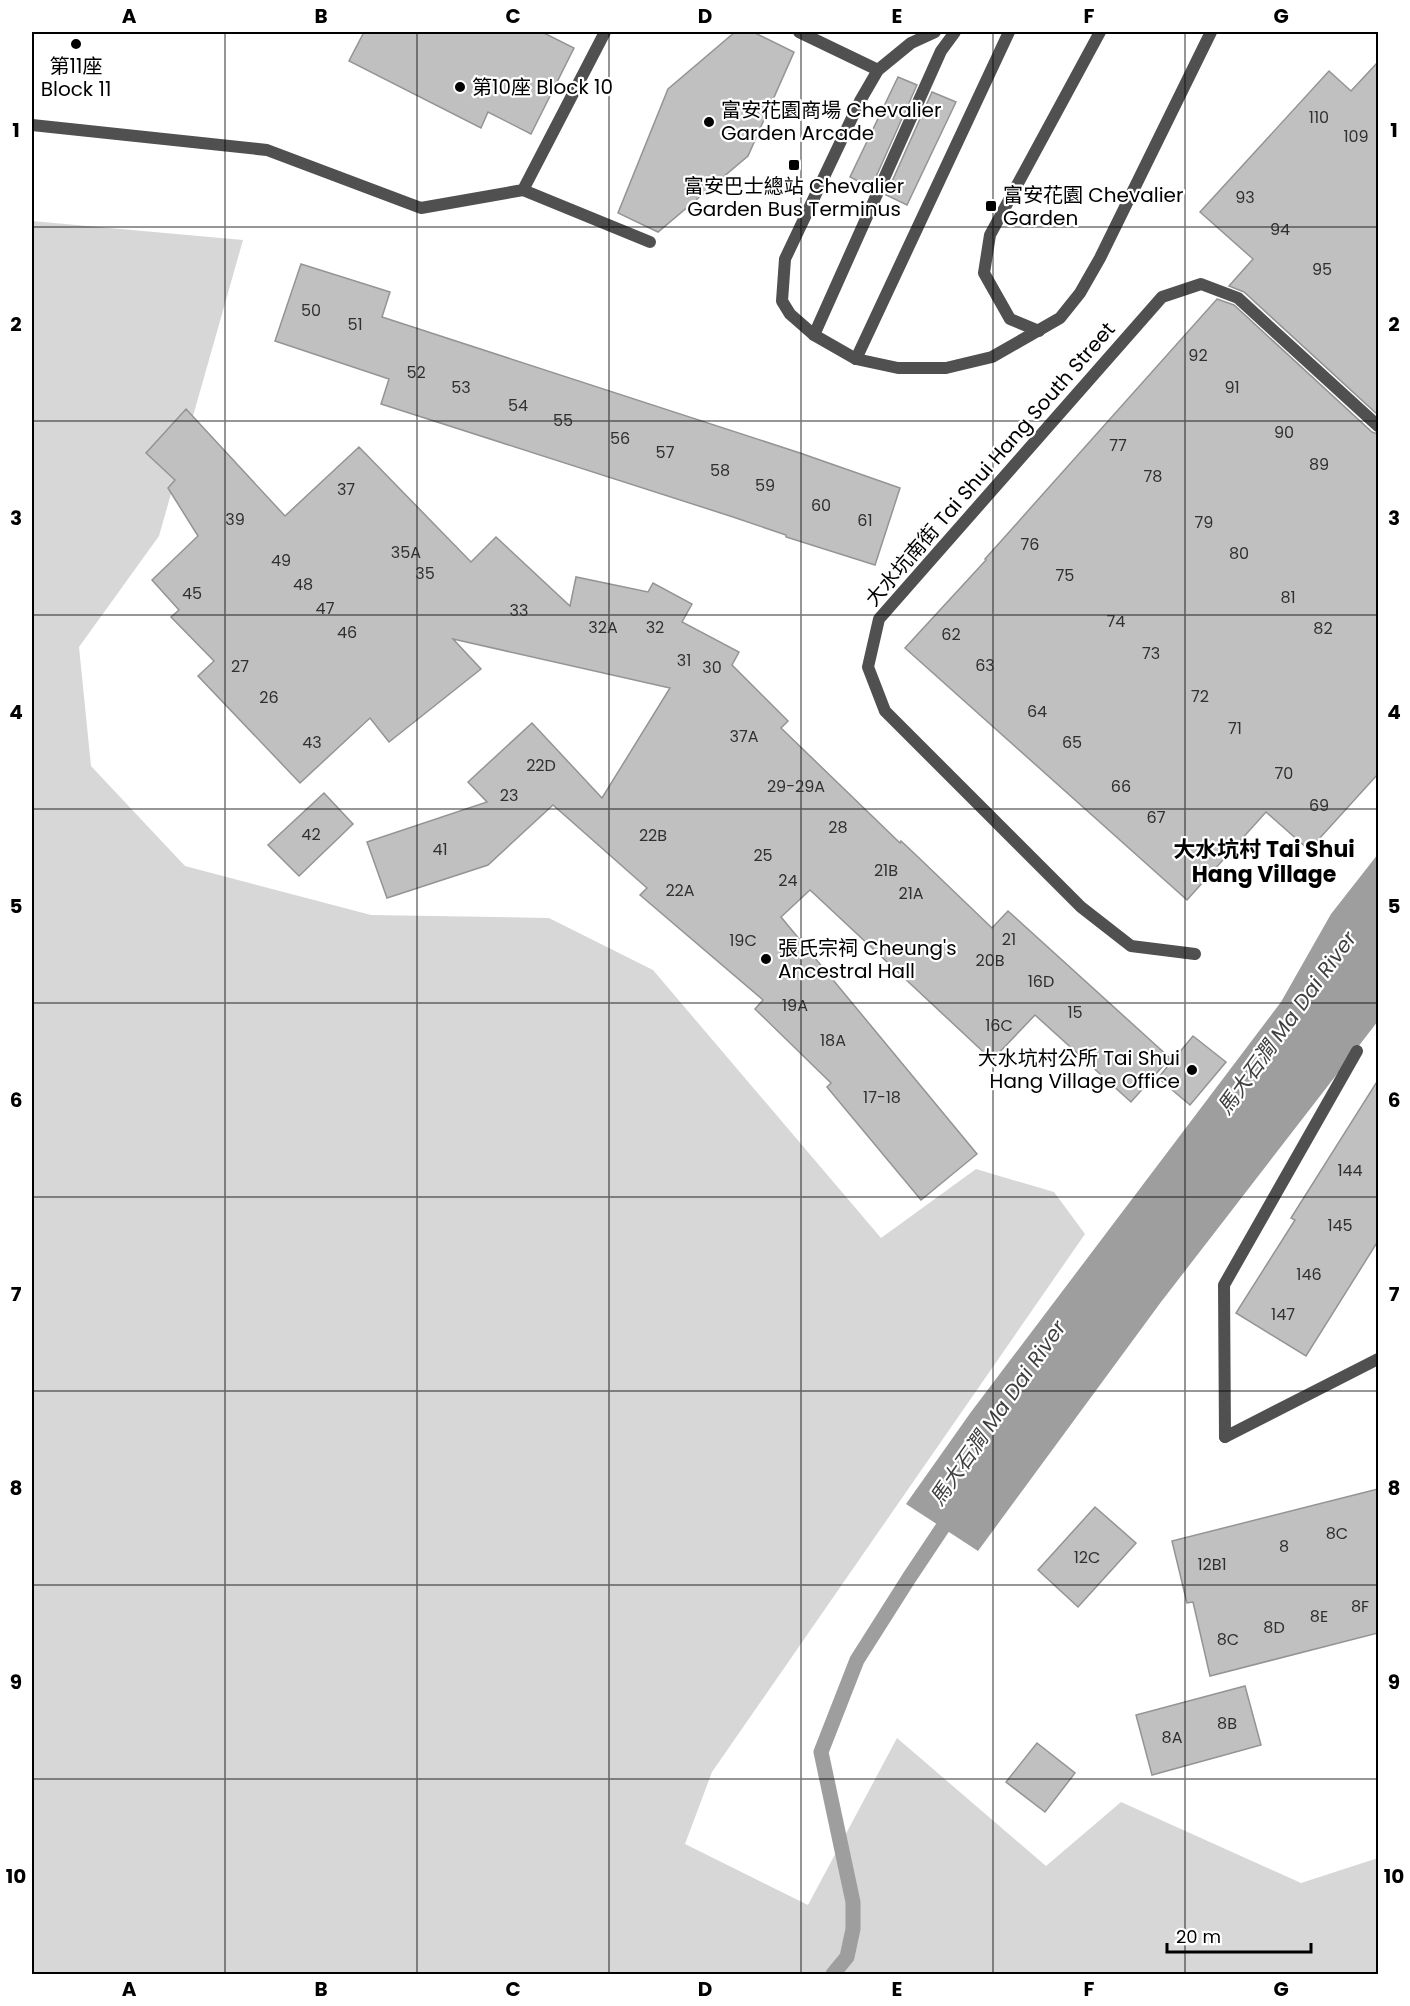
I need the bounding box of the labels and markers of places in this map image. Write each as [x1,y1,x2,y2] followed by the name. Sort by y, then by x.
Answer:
[69,37,83,51] marker: 第11座 Block 11
[41,52,111,103] place label: 第11座 Block 11
[472,73,613,101] place label: 第10座 Block 10
[453,80,467,94] marker: 第10座 Block 10
[721,96,941,147] place label: 富安花園商場 Chevalier Garden Arcade
[702,115,716,129] marker: 富安花園商場 Chevalier Garden Arcade
[787,158,801,172] marker: 富安巴士總站 Chevalier Garden Bus Terminus
[684,172,904,223] place label: 富安巴士總站 Chevalier Garden Bus Terminus
[1003,181,1183,232] place label: 富安花園 Chevalier Garden
[984,199,998,213] marker: 富安花園 Chevalier Garden
[778,934,957,985] place label: 張氏宗祠 Cheung's Ancestral Hall
[759,952,773,966] marker: 張氏宗祠 Cheung's Ancestral Hall
[978,1044,1180,1095] place label: 大水坑村公所 Tai Shui Hang Village Office
[1185,1063,1199,1077] marker: 大水坑村公所 Tai Shui Hang Village Office

